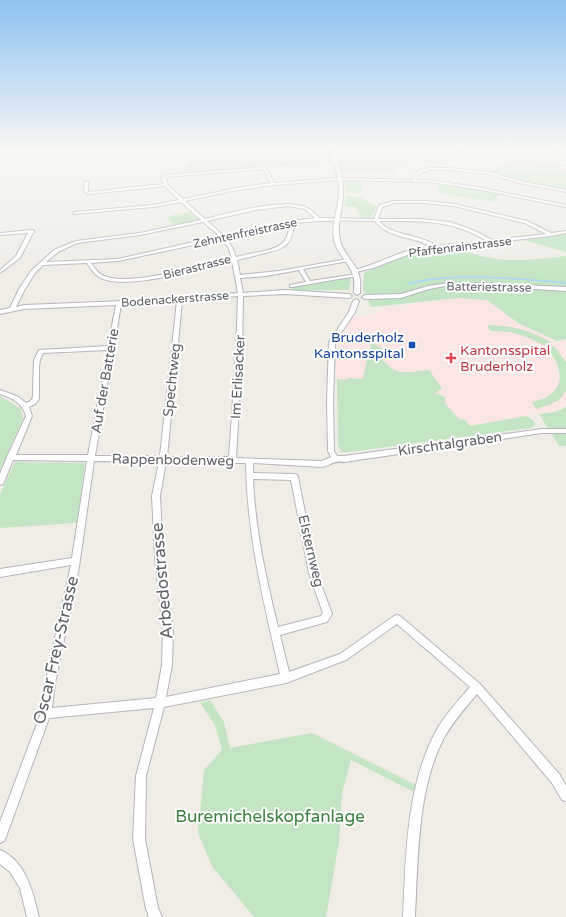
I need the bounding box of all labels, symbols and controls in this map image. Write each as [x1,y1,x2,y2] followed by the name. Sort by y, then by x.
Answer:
[192,215,299,251] street label: Zehntenfreistrasse
[408,234,513,260] street label: Pfaffenrainstrasse
[162,252,233,282] street label: Bierastrasse
[446,279,532,295] street label: Batteriestrasse
[121,288,230,310] street label: Bodenackerstrasse
[87,327,123,435] street label: Auf der Batterie
[314,329,404,362] place label: Bruderholz Kantonsspital
[227,334,249,420] street label: Im Erlisacker
[407,340,417,350] marker: Bruderholz Kantonsspital
[160,342,184,418] street label: Spechtweg
[460,342,550,375] place label: Kantonsspital Bruderholz
[445,352,457,364] marker: Kantonsspital Bruderholz
[397,428,503,460] street label: Kirschtalgraben
[112,450,234,470] street label: Rappenbodenweg
[294,513,328,589] street label: Elsternweg
[146,522,178,640] street label: Arbedostrasse
[29,574,83,726] street label: Oscar Frey-Strasse
[175,806,365,827] park label: Buremichelskopfanlage

